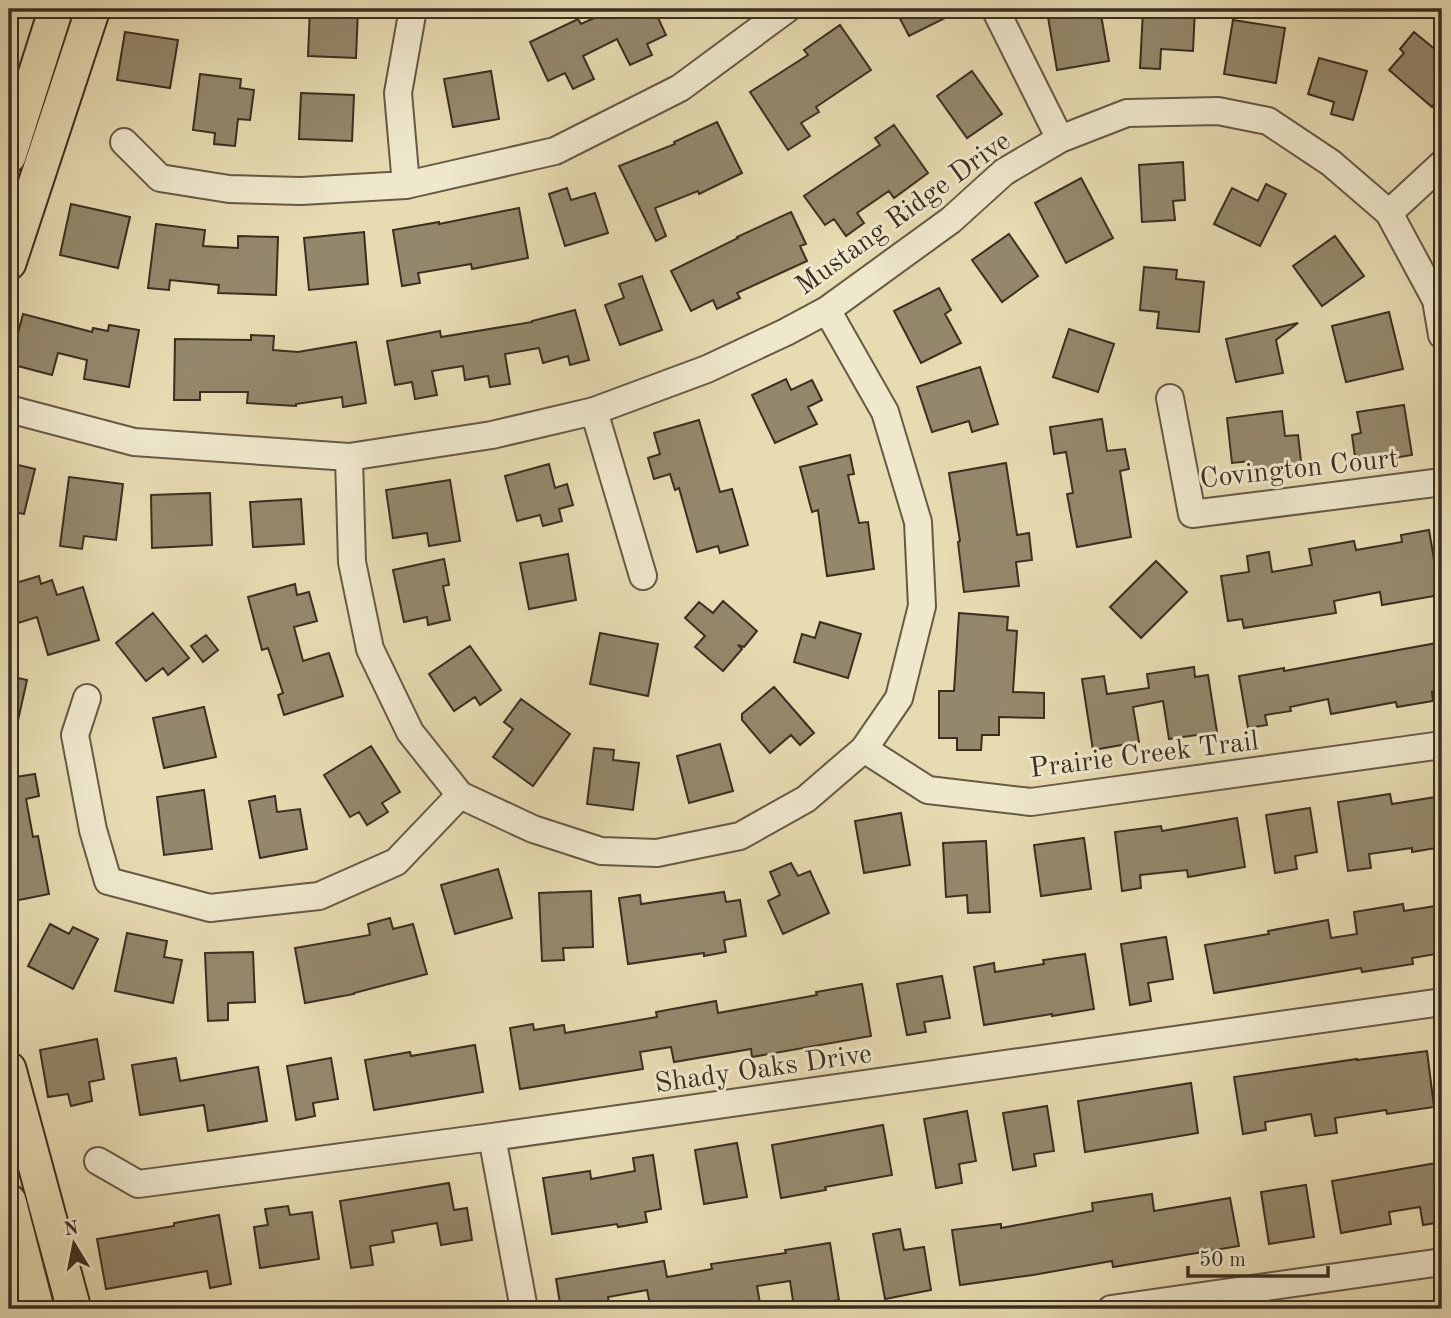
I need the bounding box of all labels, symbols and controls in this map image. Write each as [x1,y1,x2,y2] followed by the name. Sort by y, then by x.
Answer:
[791,127,1016,301] street label: Mustang Ridge Drive
[1199,446,1400,494] street label: Covington Court
[1028,728,1260,784] street label: Prairie Creek Trail
[653,1041,874,1099] street label: Shady Oaks Drive
[38,1210,108,1280] north arrow
[63,1219,81,1240] text: N
[1188,1234,1328,1278] scale bar
[1199,1250,1246,1271] text: 50 m

